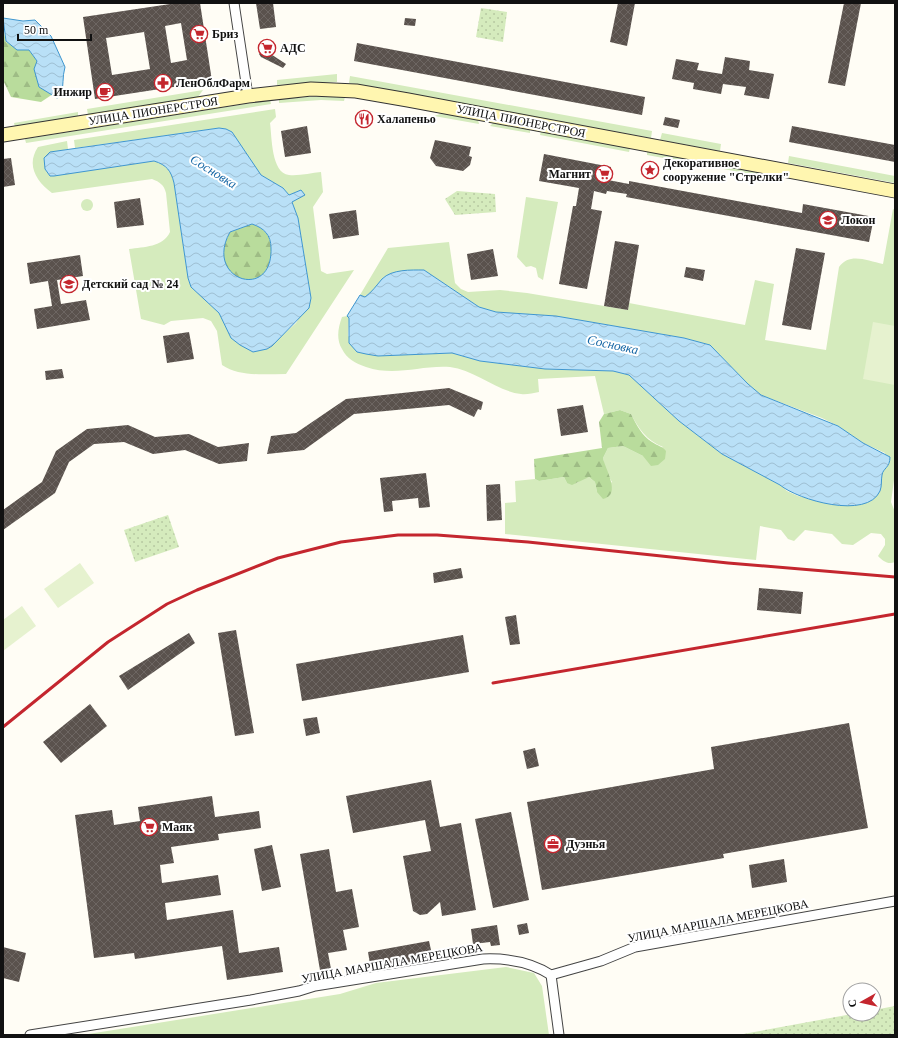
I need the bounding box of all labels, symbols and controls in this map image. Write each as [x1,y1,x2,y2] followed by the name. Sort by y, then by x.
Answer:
[18,16,91,42] scale bar
[24,23,49,37] text: 50 m
[189,24,209,44] supermarket icon: Бриз
[212,27,239,41] place label: Бриз
[257,38,277,58] supermarket icon: АДС
[280,41,306,55] place label: АДС
[153,73,173,93] pharmacy icon: ЛенОблФарм
[176,76,250,90] place label: ЛенОблФарм
[95,82,115,102] cafe icon: Инжир
[53,85,92,99] place label: Инжир
[87,94,219,128] street label: УЛИЦА ПИОНЕРСТРОЯ
[455,102,587,140] street label: УЛИЦА ПИОНЕРСТРОЯ
[354,109,374,129] restaurant icon: Халапеньо
[377,112,436,126] place label: Халапеньо
[188,151,240,192] water label: Сосновка
[663,156,789,184] place label: Декоративное сооружение "Стрелки"
[640,160,660,180] place icon: Декоративное сооружение "Стрелки"
[594,164,614,184] supermarket icon: Магнит
[549,167,591,181] place label: Магнит
[818,210,838,230] school or university icon: Локон
[841,213,875,227] place label: Локон
[59,274,79,294] school or university icon: Детский сад № 24
[82,277,178,291] place label: Детский сад № 24
[586,332,640,357] water label: Сосновка
[139,817,159,837] supermarket icon: Маяк
[162,820,193,834] place label: Маяк
[543,834,563,854] office icon: Дуэнья
[566,837,606,851] place label: Дуэнья
[626,897,810,945] street label: УЛИЦА МАРШАЛА МЕРЕЦКОВА
[300,940,484,986] street label: УЛИЦА МАРШАЛА МЕРЕЦКОВА
[842,982,882,1022] north arrow
[846,999,859,1008] text: С

